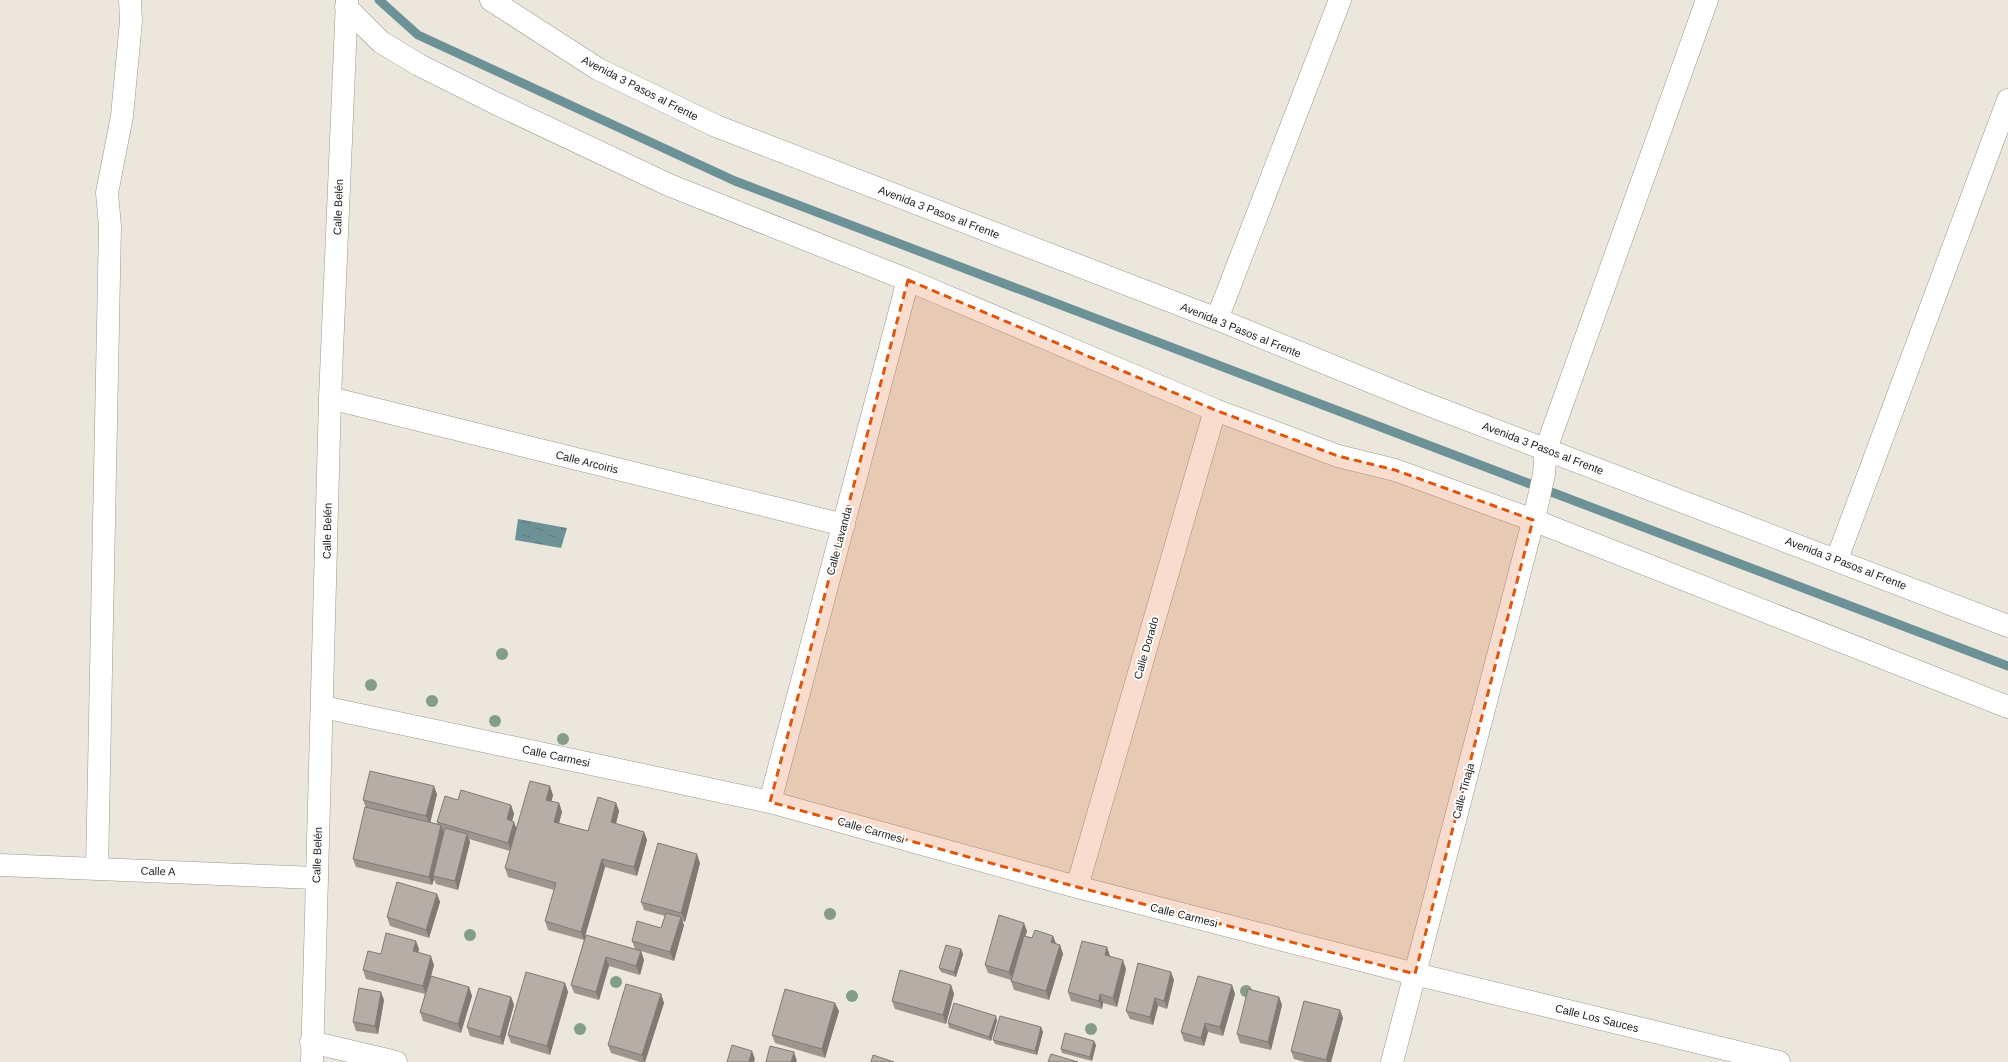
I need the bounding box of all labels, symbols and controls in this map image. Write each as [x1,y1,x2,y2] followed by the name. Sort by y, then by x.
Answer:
[580,53,700,123] street label: Avenida 3 Pasos al Frente
[331,179,345,235] street label: Calle Belén
[877,183,1001,241] street label: Avenida 3 Pasos al Frente
[1179,300,1303,360] street label: Avenida 3 Pasos al Frente
[1481,419,1605,477] street label: Avenida 3 Pasos al Frente
[554,448,620,476] street label: Calle Arcoiris
[321,503,333,559] street label: Calle Belén
[824,505,854,577] street label: Calle Lavanda
[1784,534,1908,592] street label: Avenida 3 Pasos al Frente
[1131,615,1161,681] street label: Calle Dorado
[521,743,591,769] street label: Calle Carmesi
[1450,761,1476,820] street label: Calle Tinaja
[836,815,906,845] street label: Calle Carmesi
[310,827,324,883] street label: Calle Belén
[140,864,176,878] street label: Calle A
[1149,901,1219,929] street label: Calle Carmesi
[1554,1002,1640,1034] street label: Calle Los Sauces

